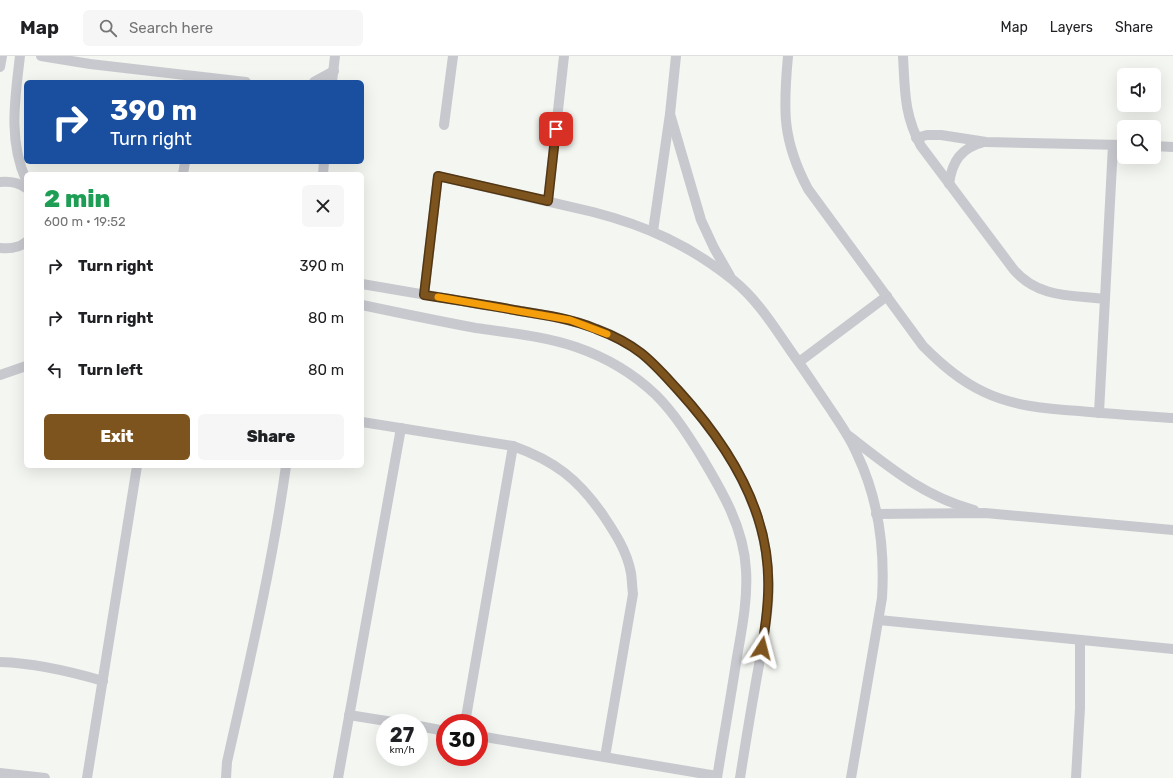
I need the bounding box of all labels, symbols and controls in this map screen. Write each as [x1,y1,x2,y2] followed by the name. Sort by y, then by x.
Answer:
[83,10,363,46] search box
[20,16,59,39] text: Map
[97,17,119,39] icon: search
[129,19,213,37] text: Search here
[1001,19,1028,36] text: Map
[1050,19,1093,36] text: Layers
[1115,19,1153,36] text: Share
[1117,68,1161,164] map controls
[1117,68,1161,112] button: sound
[110,94,197,127] text: 390 m
[44,96,96,148] icon: right
[539,112,573,146] pin
[545,118,567,140] icon: arrive
[1117,120,1161,164] button: search
[110,128,192,150] text: Turn right
[44,185,110,213] text: 2 min
[302,185,344,227] button: close
[44,214,126,229] text: 600 m · 19:52
[44,255,66,277] icon: right
[78,257,153,275] text: Turn right
[300,257,344,275] text: 390 m
[44,307,66,329] icon: right
[78,309,153,327] text: Turn right
[308,309,344,327] text: 80 m
[44,359,66,381] icon: left
[78,361,143,379] text: Turn left
[308,361,344,379] text: 80 m
[44,414,190,460] button: Exit
[198,414,344,460] button: Share
[741,627,783,669] position arrow
[436,714,488,766] speed limit sign: 30
[390,723,414,747] text: 27
[390,744,414,756] text: km/h

